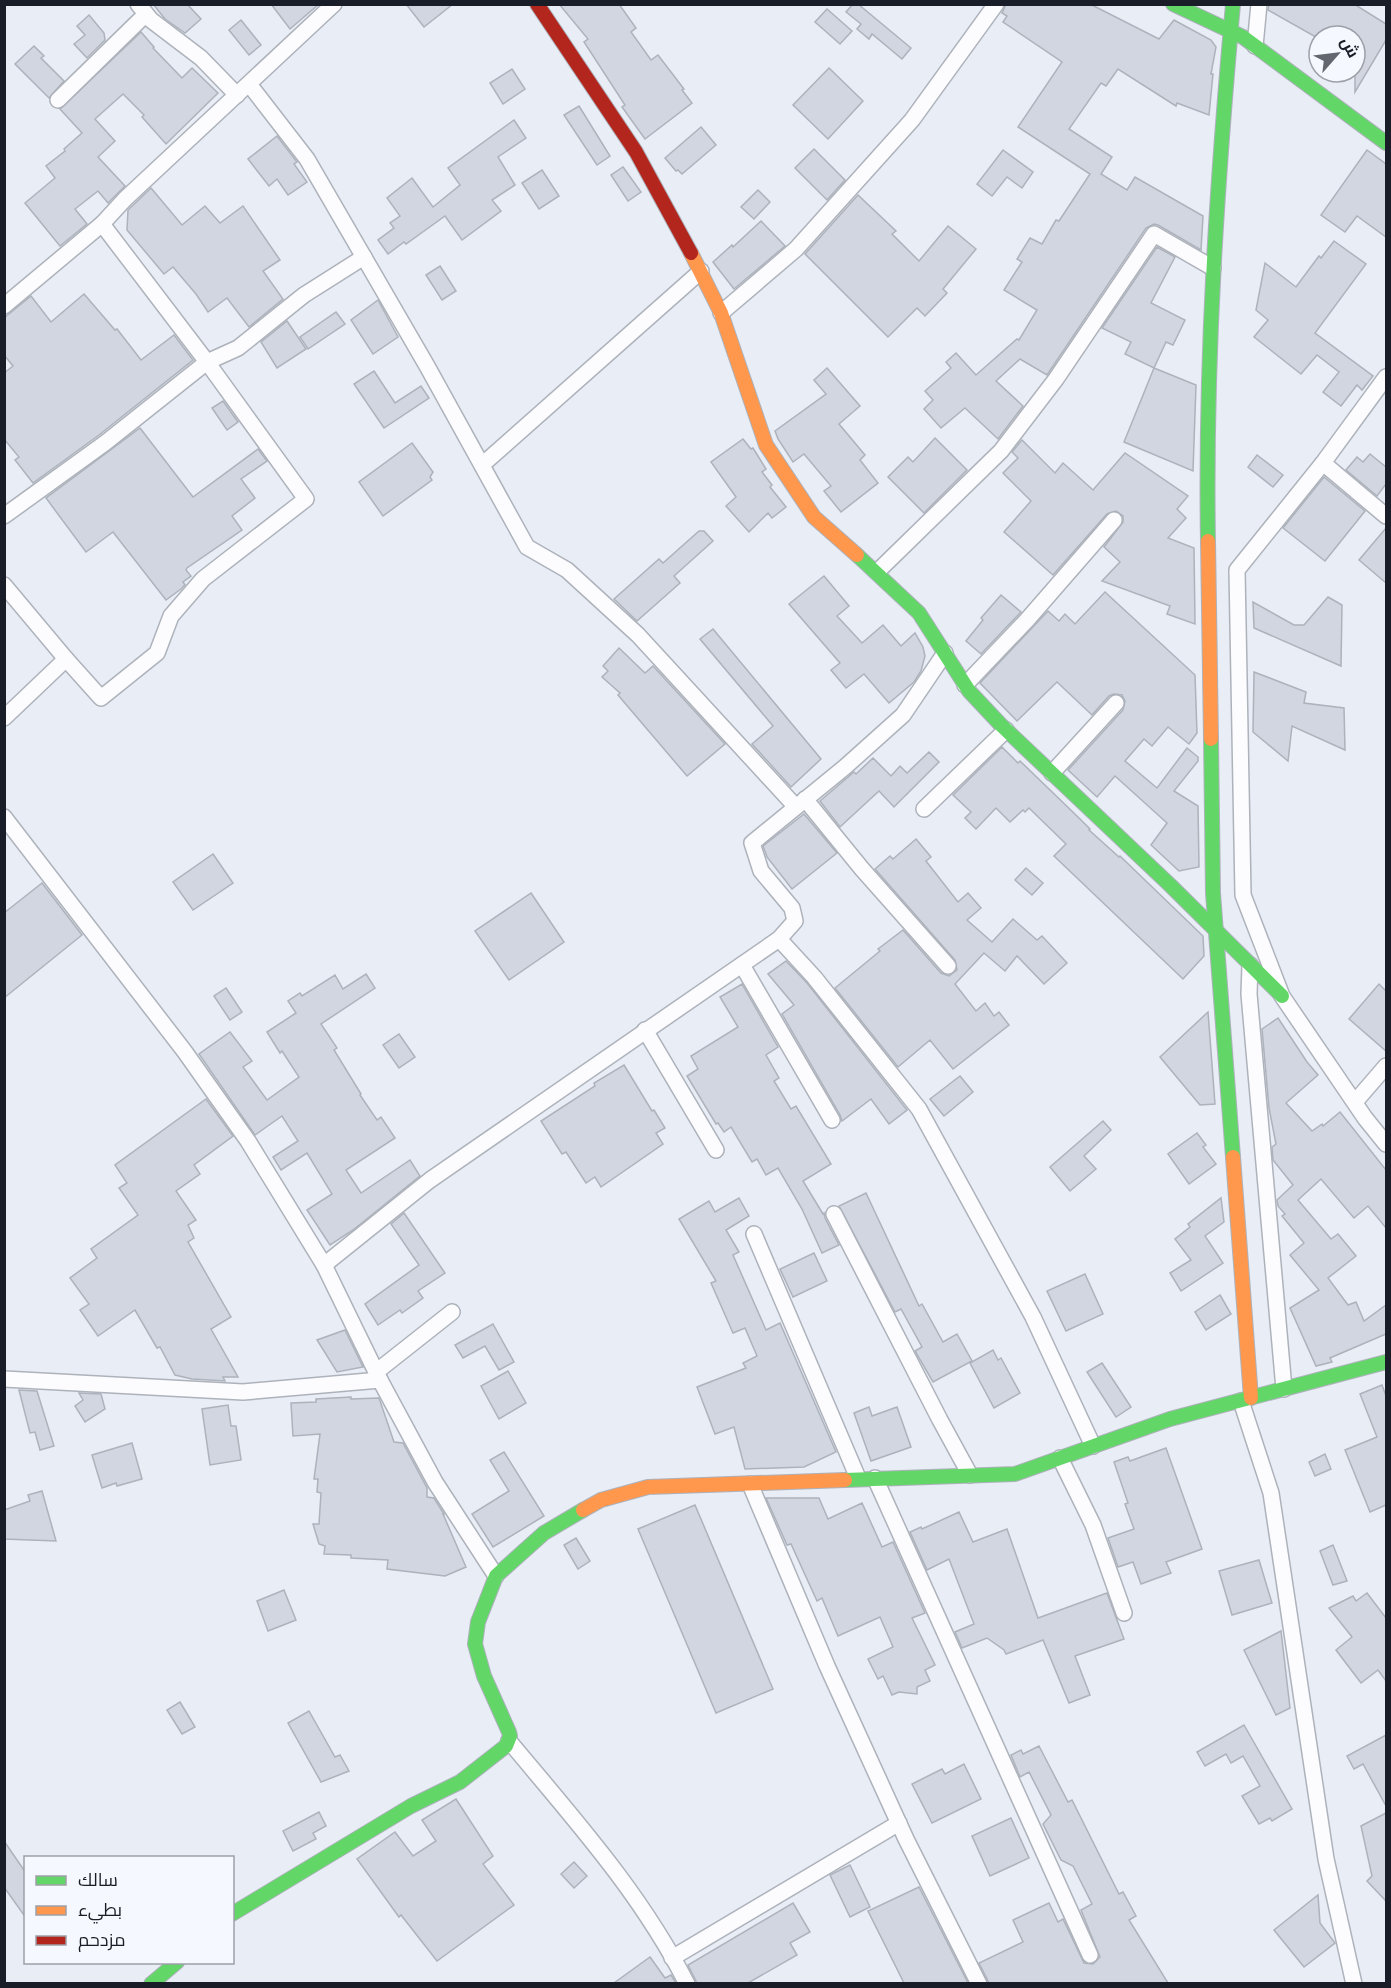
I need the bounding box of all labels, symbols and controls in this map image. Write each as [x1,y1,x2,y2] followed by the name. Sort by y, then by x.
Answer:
[1307,24,1367,84] north arrow
[1337,33,1364,61] text: ش
[24,1856,234,1964] legend
[78,1868,118,1890] text: سالك
[78,1898,122,1924] text: بطيء
[78,1928,126,1952] text: مزدحم

